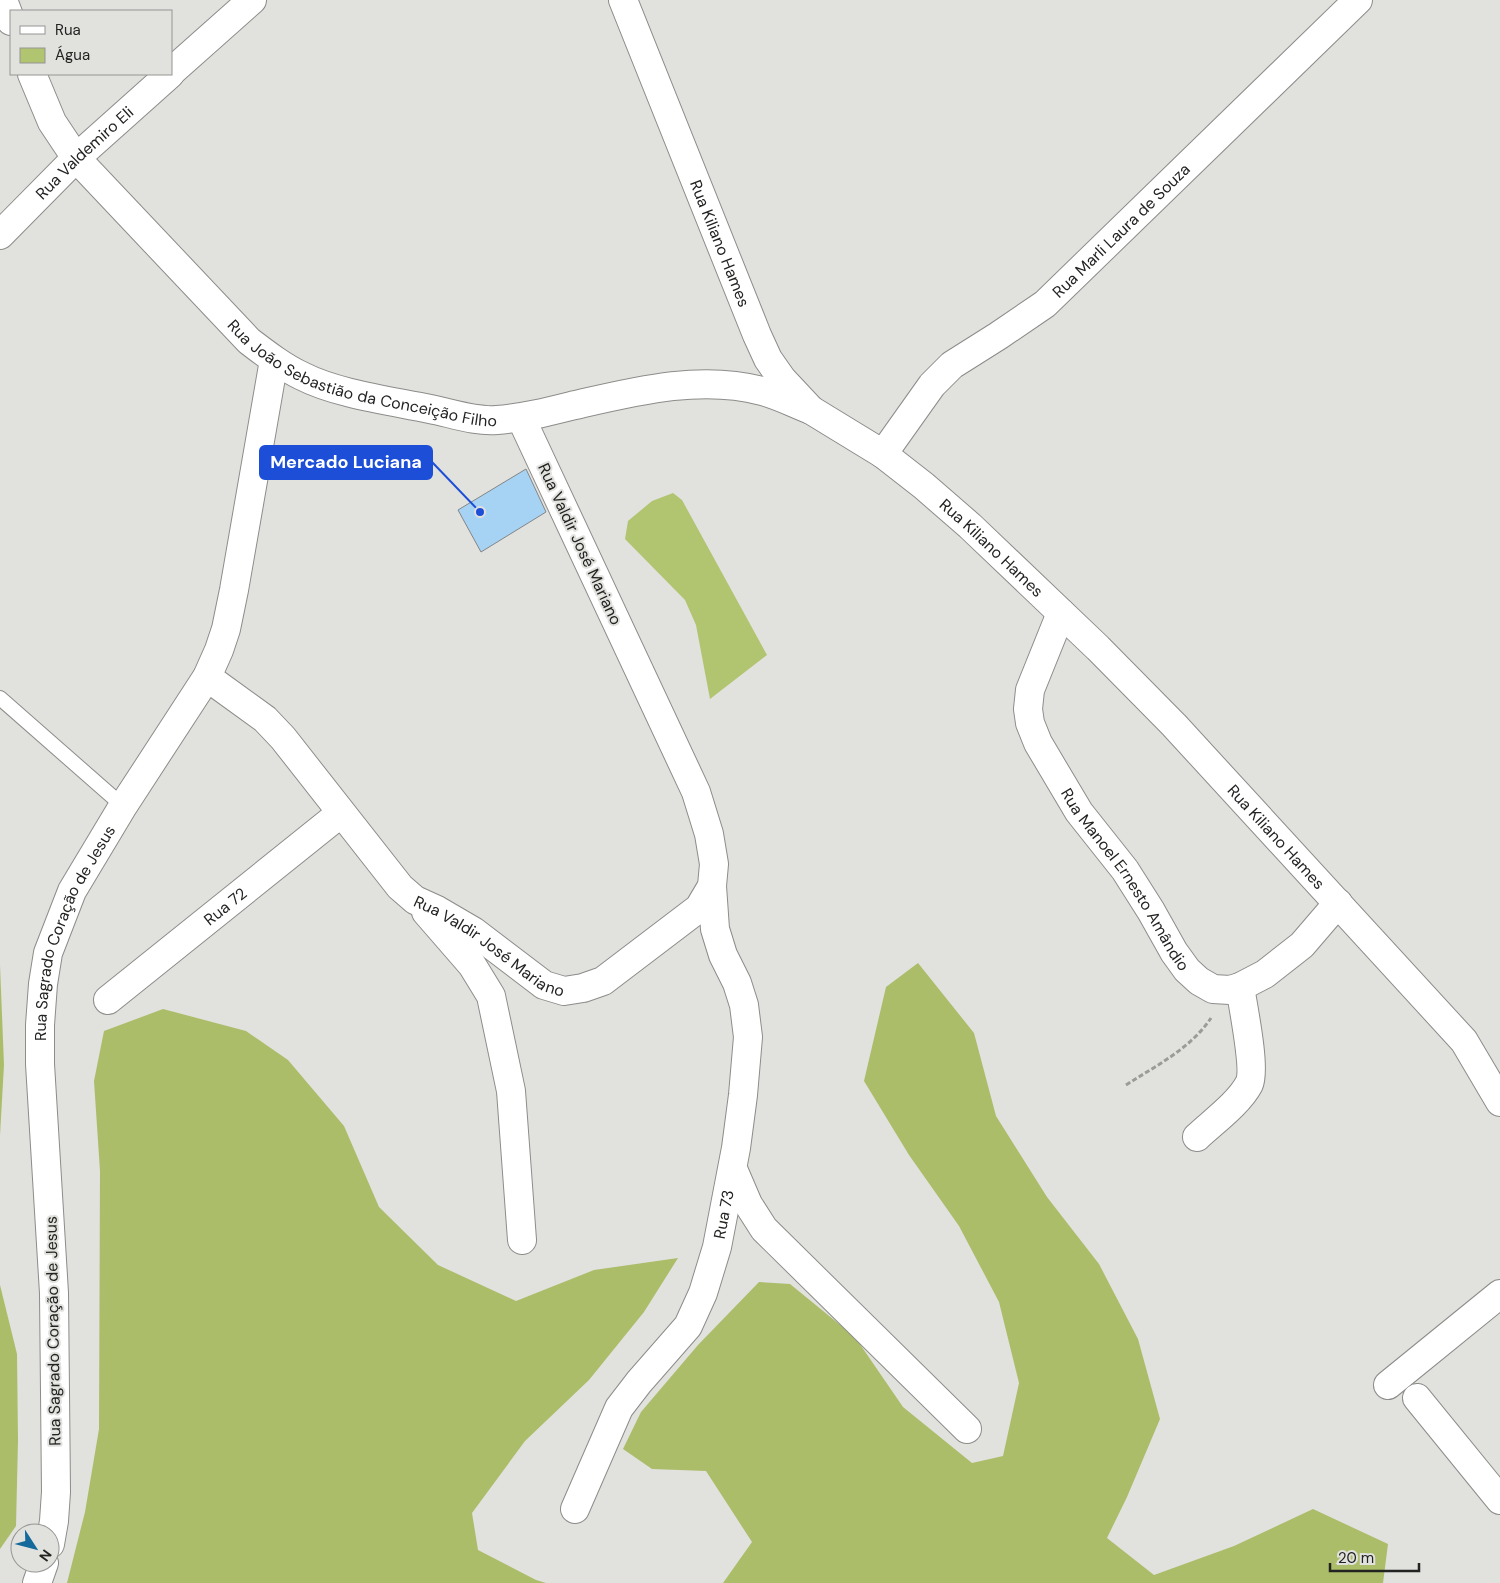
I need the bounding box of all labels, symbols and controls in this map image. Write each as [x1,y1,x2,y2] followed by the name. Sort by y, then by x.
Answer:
[10,10,172,75] legend
[55,20,81,40] text: Rua
[55,45,90,65] text: Água
[31,101,138,204] street label: Rua Valdemiro Eli
[1048,159,1194,302] street label: Rua Marli Laura de Souza
[685,177,755,310] street label: Rua Kiliano Hames
[223,315,497,431] street label: Rua João Sebastião da Conceição Filho
[260,446,432,479] callout: Mercado Luciana
[270,450,422,474] text: Mercado Luciana
[533,460,627,628] street label: Rua Valdir José Mariano
[935,494,1048,601] street label: Rua Kiliano Hames
[1223,780,1330,893] street label: Rua Kiliano Hames
[1057,784,1195,975] street label: Rua Manoel Ernesto Amândio
[30,821,120,1041] street label: Rua Sagrado Coração de Jesus
[199,883,251,930] street label: Rua 72
[411,890,567,1001] street label: Rua Valdir José Mariano
[708,1188,738,1240] street label: Rua 73
[40,1216,66,1446] street label: Rua Sagrado Coração de Jesus
[10,1523,60,1573] north arrow
[1330,1540,1419,1572] scale bar
[35,1546,56,1565] text: N
[1338,1548,1374,1568] text: 20 m

